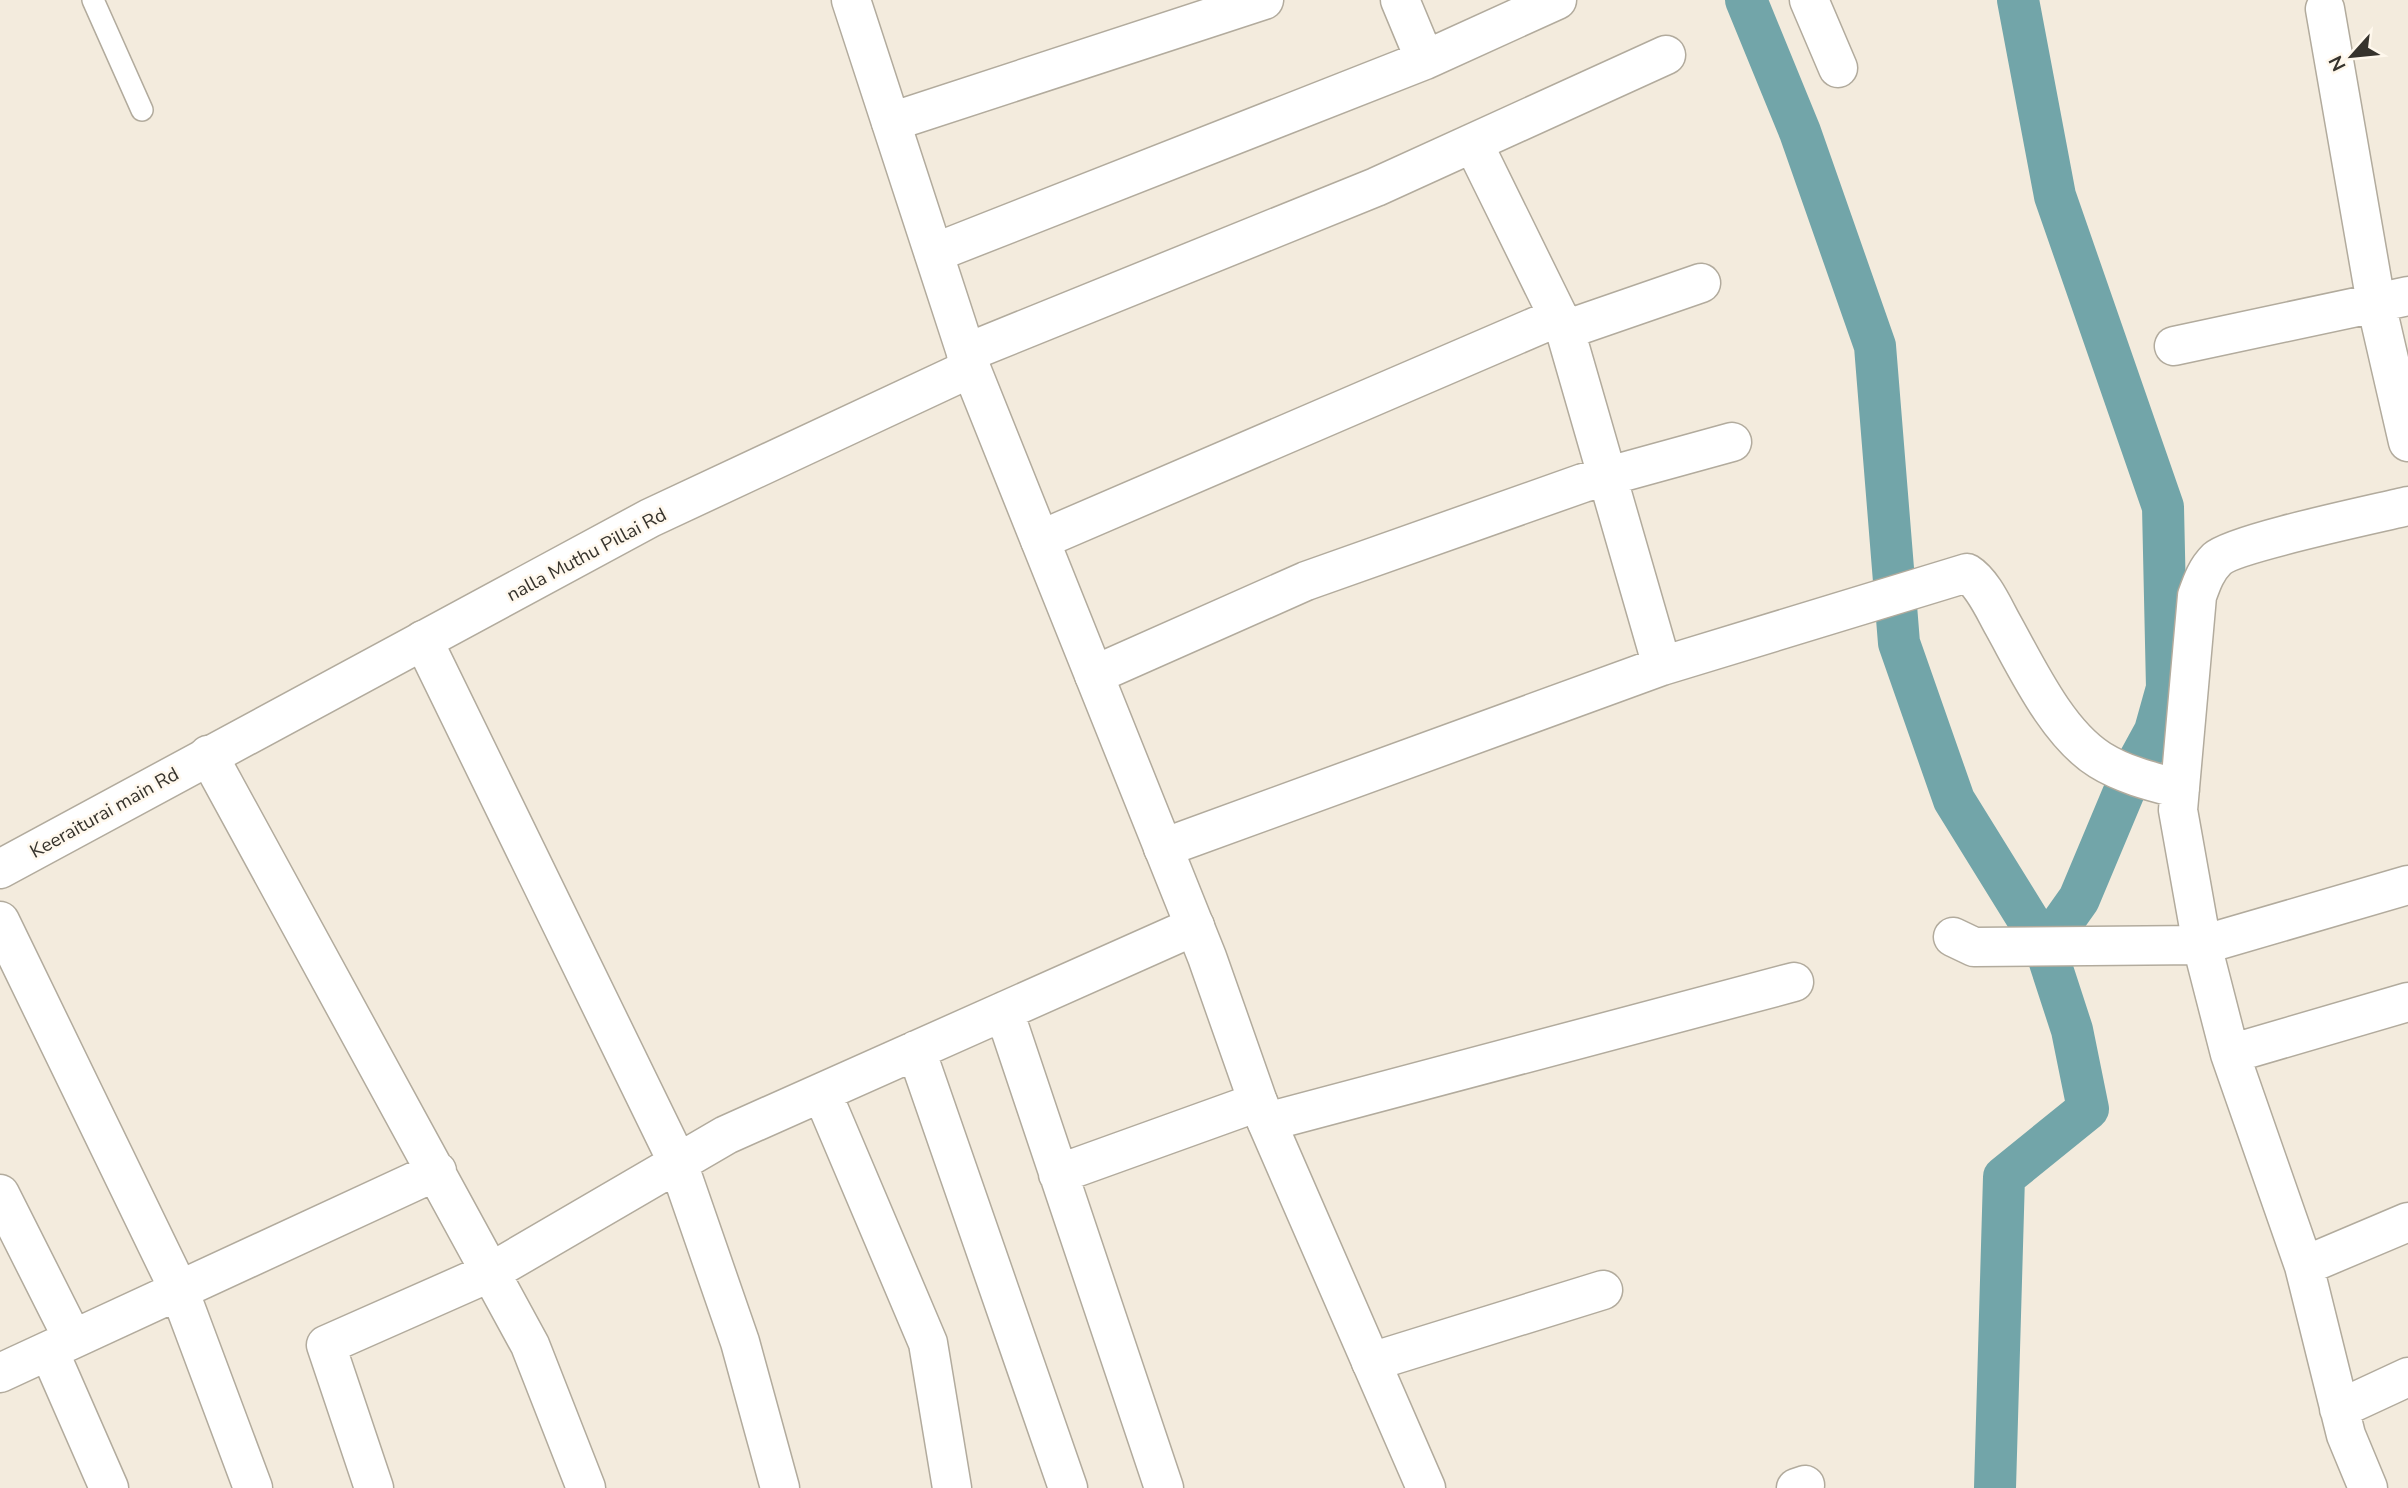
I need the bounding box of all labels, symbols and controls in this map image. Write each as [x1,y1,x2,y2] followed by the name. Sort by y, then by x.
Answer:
[2317,21,2387,91] north arrow
[2323,51,2353,76] text: N
[502,502,671,608] street label: nalla Muthu Pillai Rd
[25,761,184,865] street label: Keeraiturai main Rd

